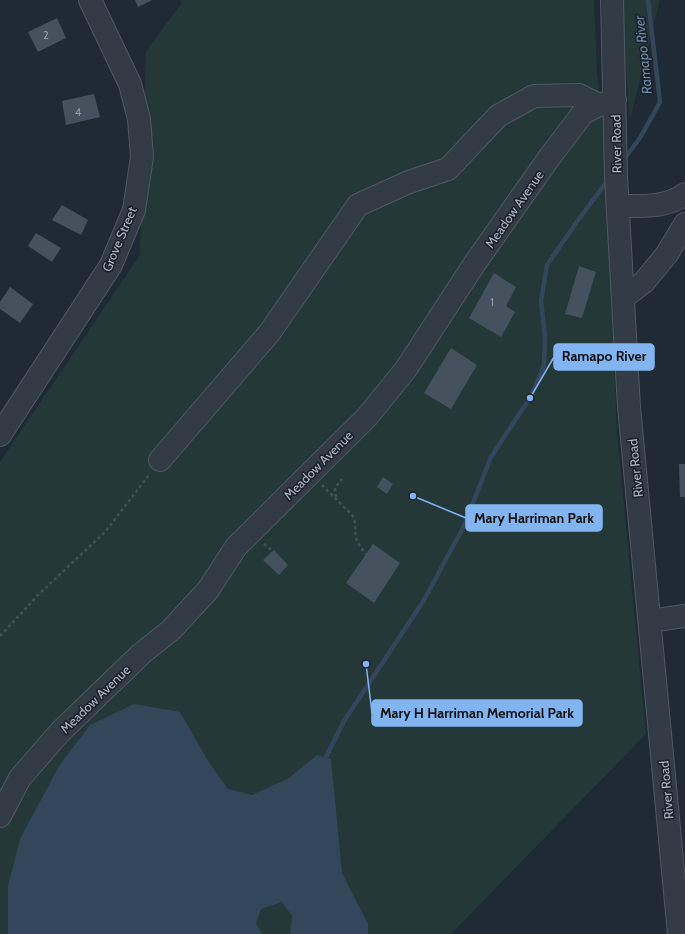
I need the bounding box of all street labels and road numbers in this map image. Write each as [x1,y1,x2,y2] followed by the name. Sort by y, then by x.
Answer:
[607,115,625,173] street label: River Road
[481,167,547,251] street label: Meadow Avenue
[98,204,140,274] street label: Grove Street
[280,427,356,503] street label: Meadow Avenue
[624,438,646,498] street label: River Road
[57,661,134,736] street label: Meadow Avenue
[655,760,677,820] street label: River Road

